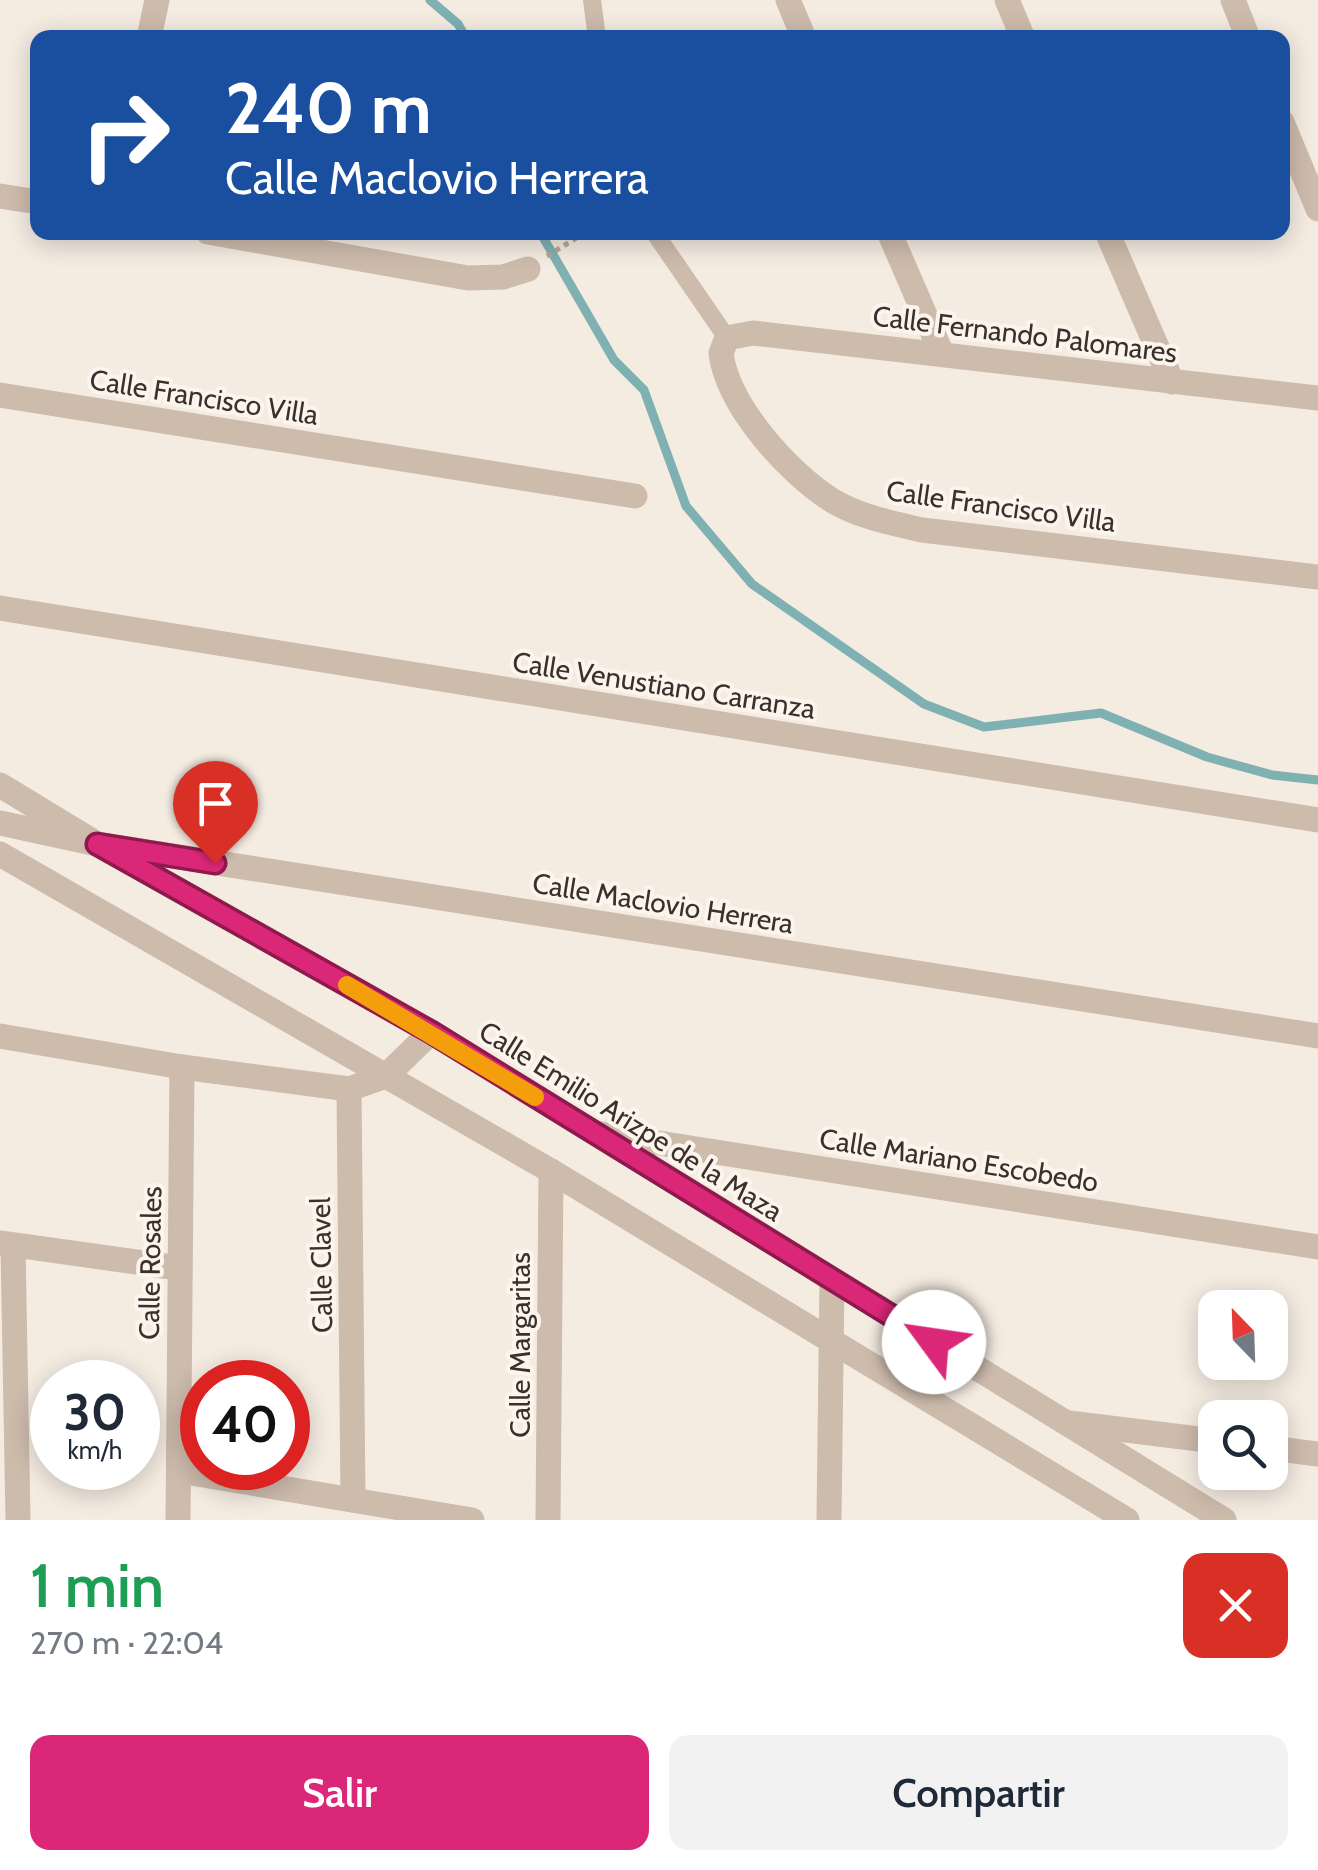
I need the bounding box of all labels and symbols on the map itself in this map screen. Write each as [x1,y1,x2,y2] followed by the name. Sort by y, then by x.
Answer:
[871,298,1179,370] street label: Calle Fernando Palomares
[87,362,321,432] street label: Calle Francisco Villa
[884,473,1118,539] street label: Calle Francisco Villa
[510,644,818,726] street label: Calle Venustiano Carranza
[173,761,258,864] pin
[530,866,796,940] street label: Calle Maclovio Herrera
[473,1014,789,1229] street label: Calle Emilio Arizpe de la Maza
[817,1121,1101,1199] street label: Calle Mariano Escobedo
[132,1186,168,1340] street label: Calle Rosales
[303,1196,339,1333] street label: Calle Clavel
[503,1252,537,1438] street label: Calle Margaritas
[882,1290,986,1394] position arrow
[1198,1290,1288,1380] north arrow
[180,1360,310,1490] speed limit sign: 40

